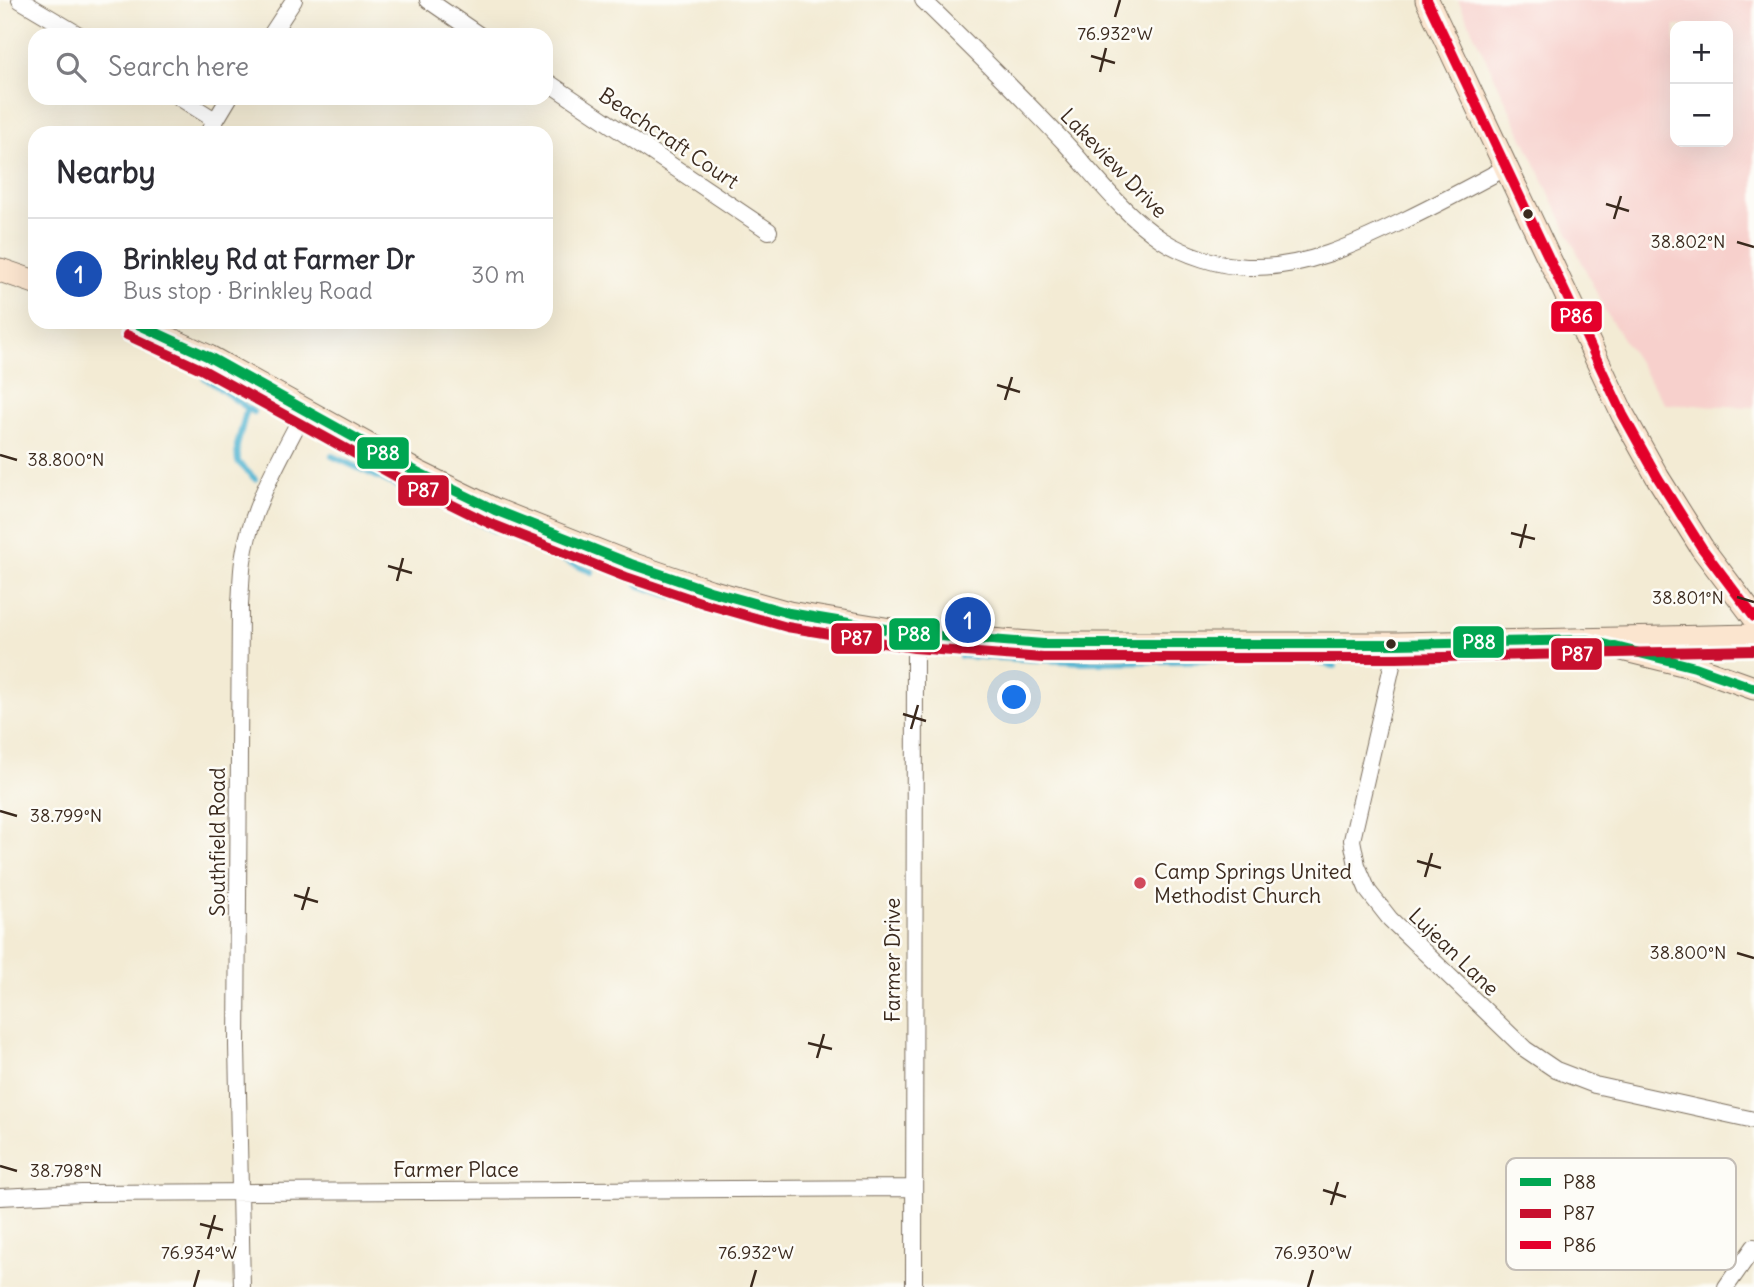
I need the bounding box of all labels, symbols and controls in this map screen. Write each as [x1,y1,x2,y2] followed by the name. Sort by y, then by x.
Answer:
[1670,21,1733,147] map controls
[1670,21,1733,84] button: +
[1077,22,1153,45] text: 76.932°W
[28,28,553,105] search box
[52,48,90,86] icon: search
[108,50,249,83] text: Search here
[594,81,744,195] street label: Beachcraft Court
[1670,84,1733,147] button: −
[1055,102,1173,224] street label: Lakeview Drive
[56,153,156,191] text: Nearby
[1521,207,1535,221] unlabelled marker
[1651,230,1725,253] text: 38.802°N
[123,243,415,276] text: Brinkley Rd at Farmer Dr
[74,260,84,289] text: 1
[471,260,525,289] text: 30 m
[123,276,372,305] text: Bus stop · Brinkley Road
[1550,300,1603,333] line badge: P86
[1559,304,1593,328] text: P86
[356,436,410,470] line badge: P88
[366,441,400,465] text: P88
[28,448,104,471] text: 38.800°N
[397,474,450,507] line badge: P87
[407,478,440,502] text: P87
[1652,586,1724,609] text: 38.801°N
[945,594,991,646] pin: 1
[888,617,941,651] line badge: P88
[830,622,883,655] line badge: P87
[897,622,931,646] text: P88
[1452,625,1505,659] line badge: P88
[840,626,873,650] text: P87
[1462,630,1496,654] text: P88
[1384,637,1398,651] unlabelled marker
[1550,637,1603,671] line badge: P87
[1561,642,1594,666] text: P87
[997,680,1031,714] your location
[204,767,231,917] street label: Southfield Road
[30,804,102,827] text: 38.799°N
[1154,858,1352,909] place label: Camp Springs United Methodist Church
[1132,875,1148,891] marker: Camp Springs United Methodist Church
[879,898,906,1022] street label: Farmer Drive
[1403,902,1505,1002] street label: Lujean Lane
[1650,941,1726,964] text: 38.800°N
[393,1156,519,1183] street label: Farmer Place
[1506,1158,1736,1270] legend
[30,1159,102,1182] text: 38.798°N
[1563,1170,1596,1194] text: P88
[1563,1201,1595,1225] text: P87
[1563,1233,1596,1257] text: P86
[161,1241,237,1264] text: 76.934°W
[718,1241,794,1264] text: 76.932°W
[1274,1241,1352,1264] text: 76.930°W

